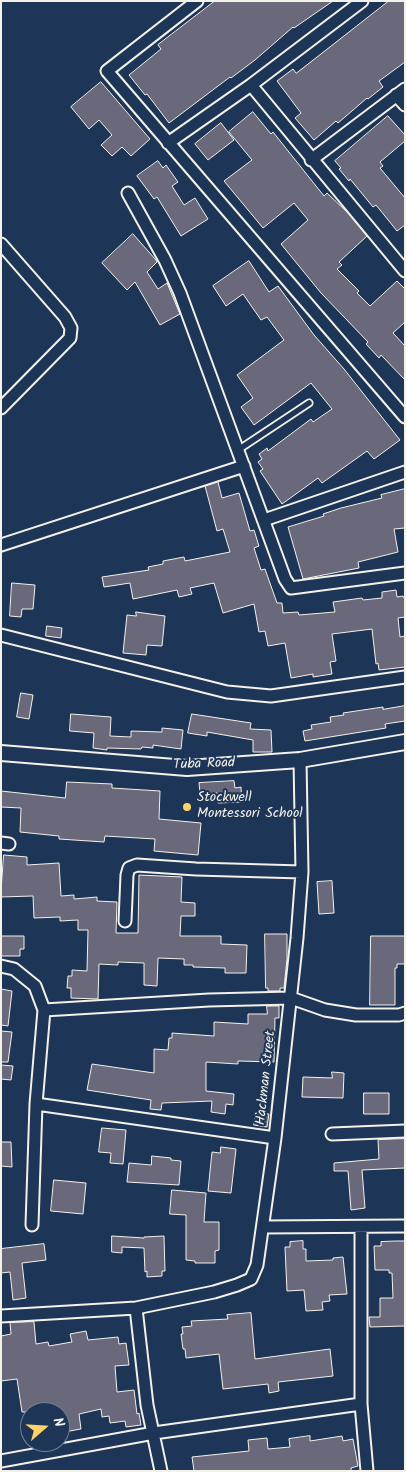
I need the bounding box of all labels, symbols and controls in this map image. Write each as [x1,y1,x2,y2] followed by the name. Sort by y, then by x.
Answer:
[173,756,235,774] street label: Tuba Road
[197,791,303,824] place label: Stockwell Montessori School
[181,801,193,813] marker: Stockwell Montessori School
[254,1030,280,1126] street label: Hackman Street
[20,1402,70,1452] north arrow
[46,1415,70,1430] text: N

